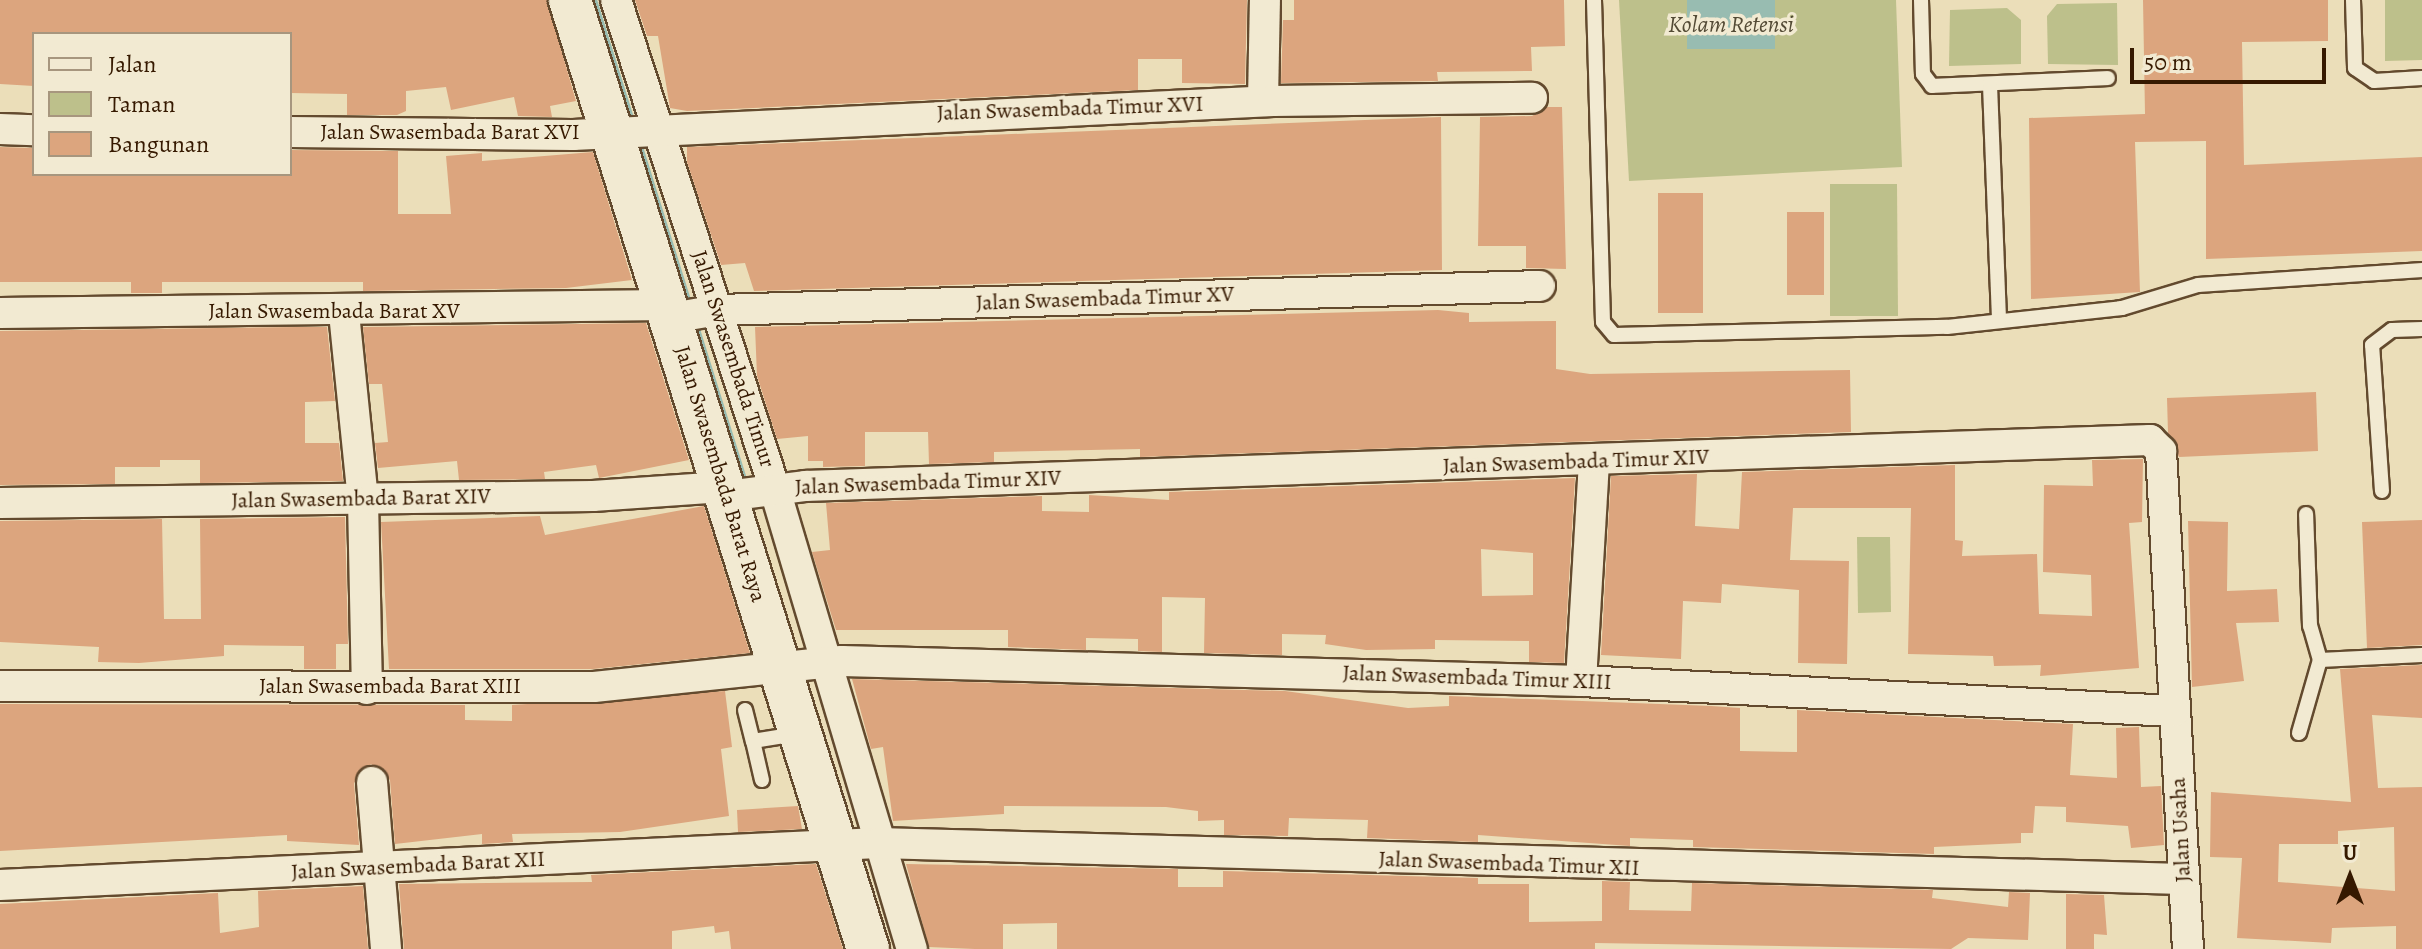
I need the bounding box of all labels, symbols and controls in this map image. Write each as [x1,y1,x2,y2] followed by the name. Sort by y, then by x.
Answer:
[1668,11,1794,39] water label: Kolam Retensi
[32,32,292,176] legend
[2134,32,2330,82] scale bar
[2144,46,2192,78] text: 50 m
[108,48,157,80] text: Jalan
[108,88,175,120] text: Taman
[936,91,1204,127] street label: Jalan Swasembada Timur XVI
[320,120,580,146] street label: Jalan Swasembada Barat XVI
[108,128,209,160] text: Bangunan
[685,247,781,471] street label: Jalan Swasembada Timur
[975,281,1235,317] street label: Jalan Swasembada Timur XV
[208,299,460,325] street label: Jalan Swasembada Barat XV
[668,343,772,605] street label: Jalan Swasembada Barat Raya
[1442,444,1710,480] street label: Jalan Swasembada Timur XIV
[794,465,1062,501] street label: Jalan Swasembada Timur XIV
[231,484,491,514] street label: Jalan Swasembada Barat XIV
[1342,660,1612,696] street label: Jalan Swasembada Timur XIII
[259,674,521,700] street label: Jalan Swasembada Barat XIII
[2165,777,2197,883] street label: Jalan Usaha
[2310,837,2390,917] north arrow
[2343,838,2357,868] text: U
[290,846,546,886] street label: Jalan Swasembada Barat XII
[1378,846,1640,882] street label: Jalan Swasembada Timur XII

